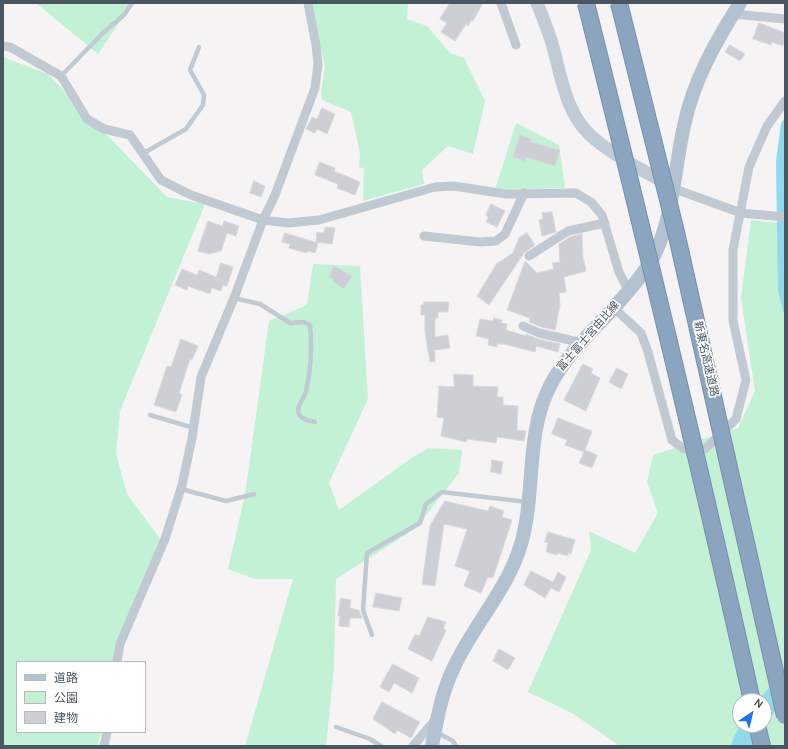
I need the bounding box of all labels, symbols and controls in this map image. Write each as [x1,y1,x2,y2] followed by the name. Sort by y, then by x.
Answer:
[555,299,623,375] street label: 富士富士宮由比線
[690,320,720,398] street label: 新東名高速道路
[16,661,146,733] legend
[54,671,78,687] text: 道路
[54,691,78,707] text: 公園
[732,693,772,733] north arrow
[751,696,766,712] text: N
[54,711,78,727] text: 建物

